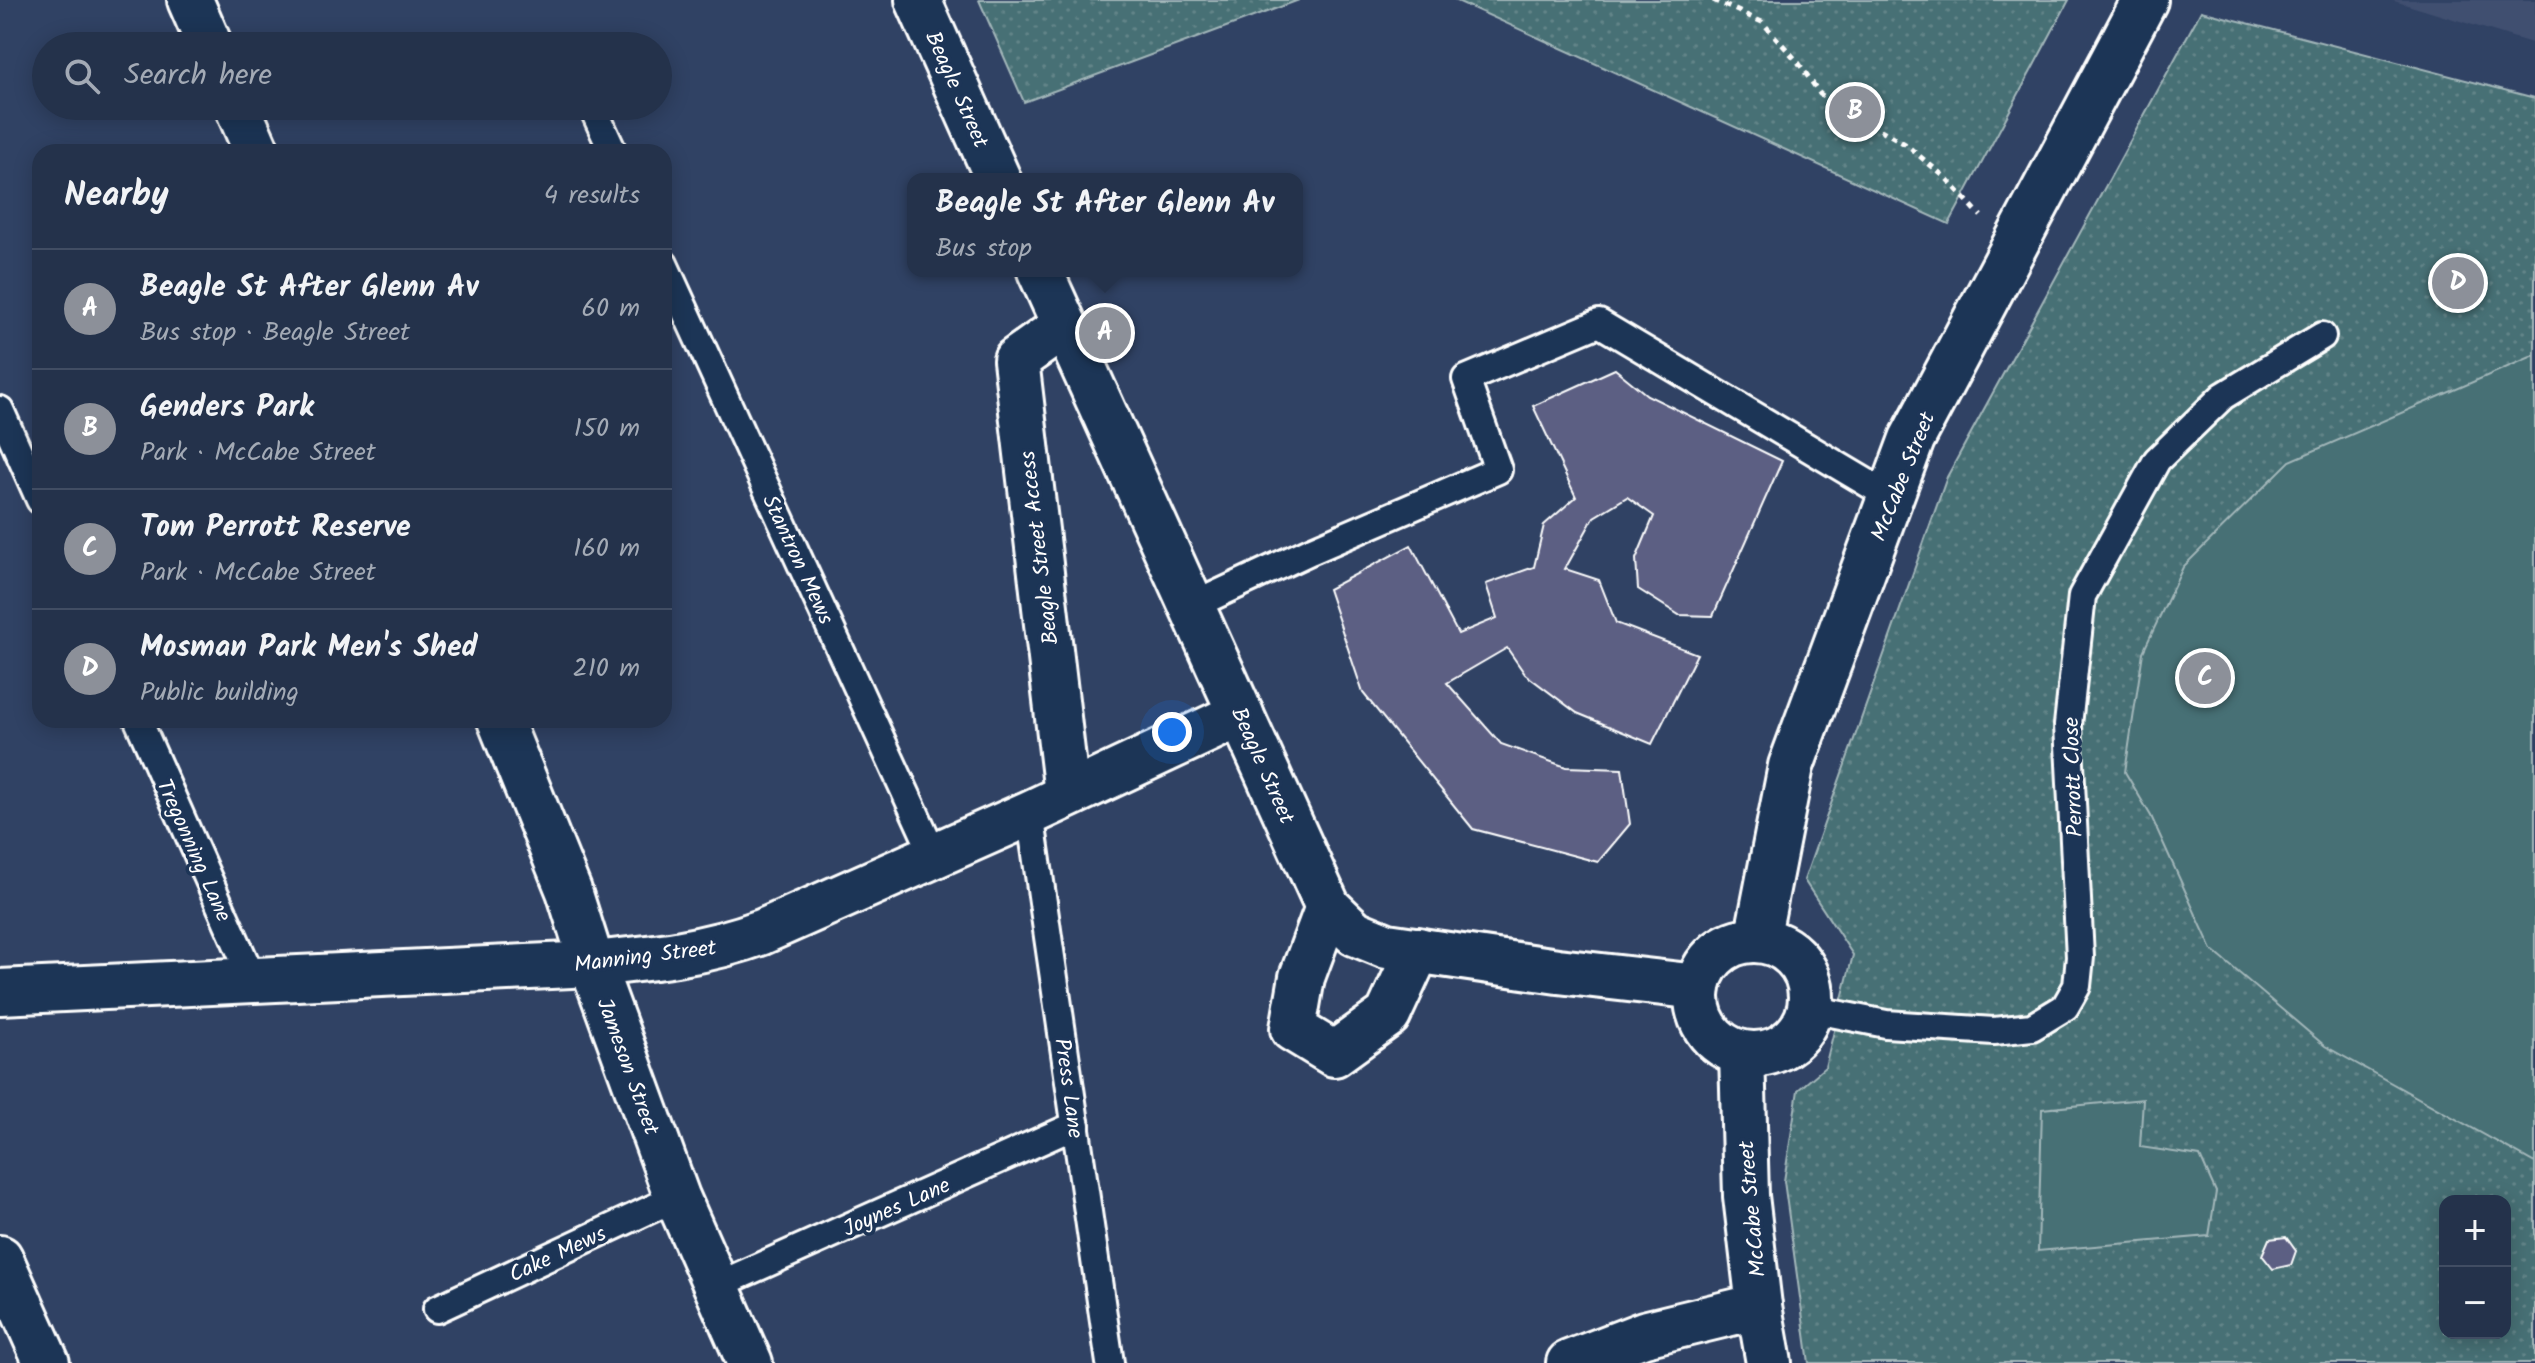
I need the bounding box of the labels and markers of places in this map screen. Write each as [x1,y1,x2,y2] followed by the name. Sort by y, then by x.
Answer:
[1829,82,1881,142] pin: B
[2432,253,2484,313] pin: D
[1079,303,1131,363] pin: A
[2179,648,2231,708] pin: C

